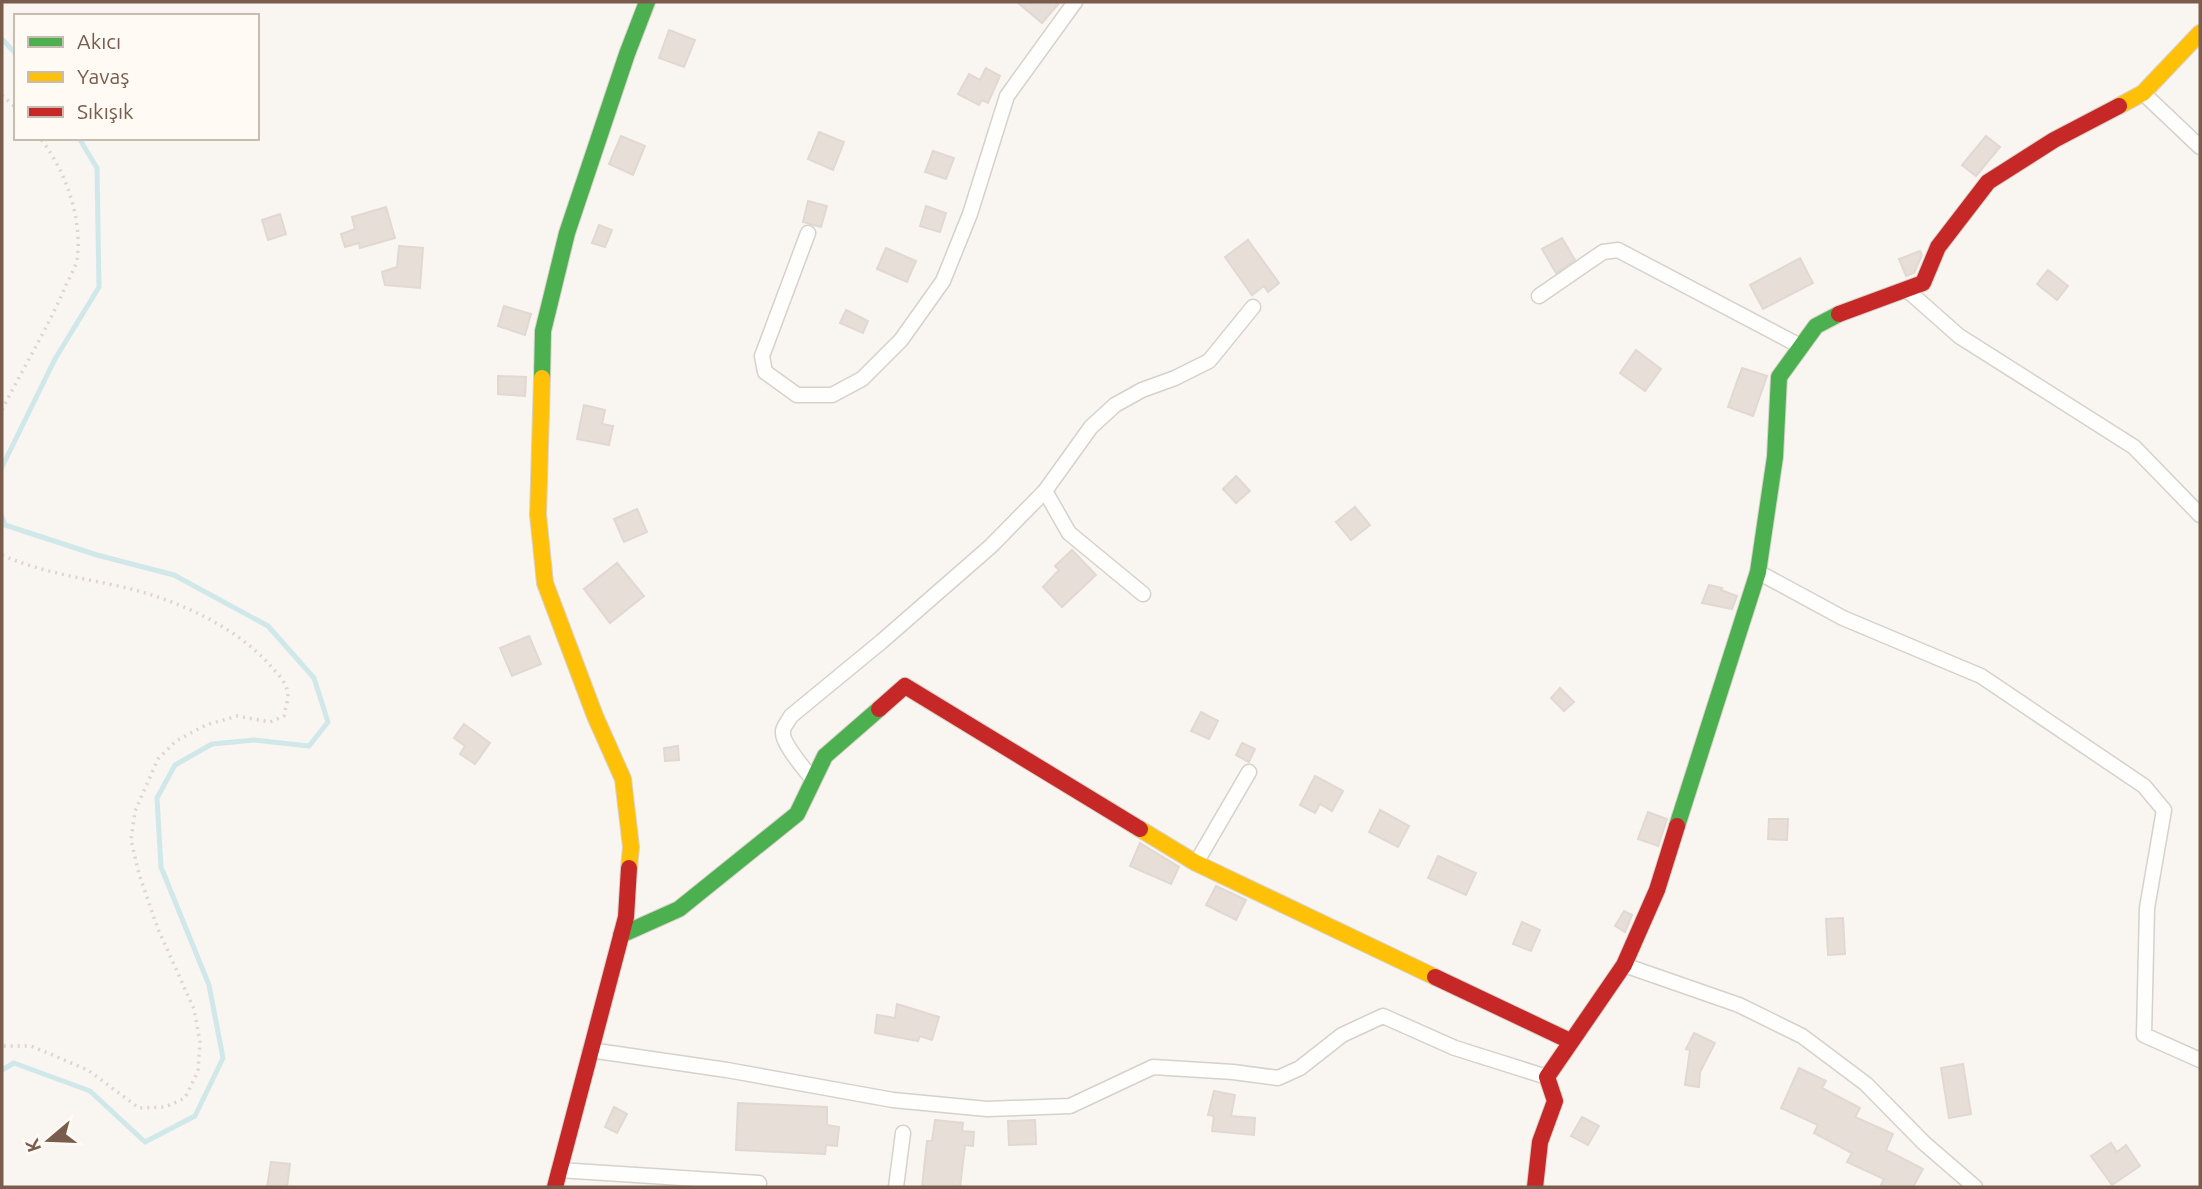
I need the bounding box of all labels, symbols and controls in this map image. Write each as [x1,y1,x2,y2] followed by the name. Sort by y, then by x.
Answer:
[14,14,259,140] legend
[77,29,121,53] text: Akıcı
[77,64,129,88] text: Yavaş
[77,99,134,123] text: Sıkışık
[14,1105,84,1175] north arrow
[20,1136,45,1155] text: K

